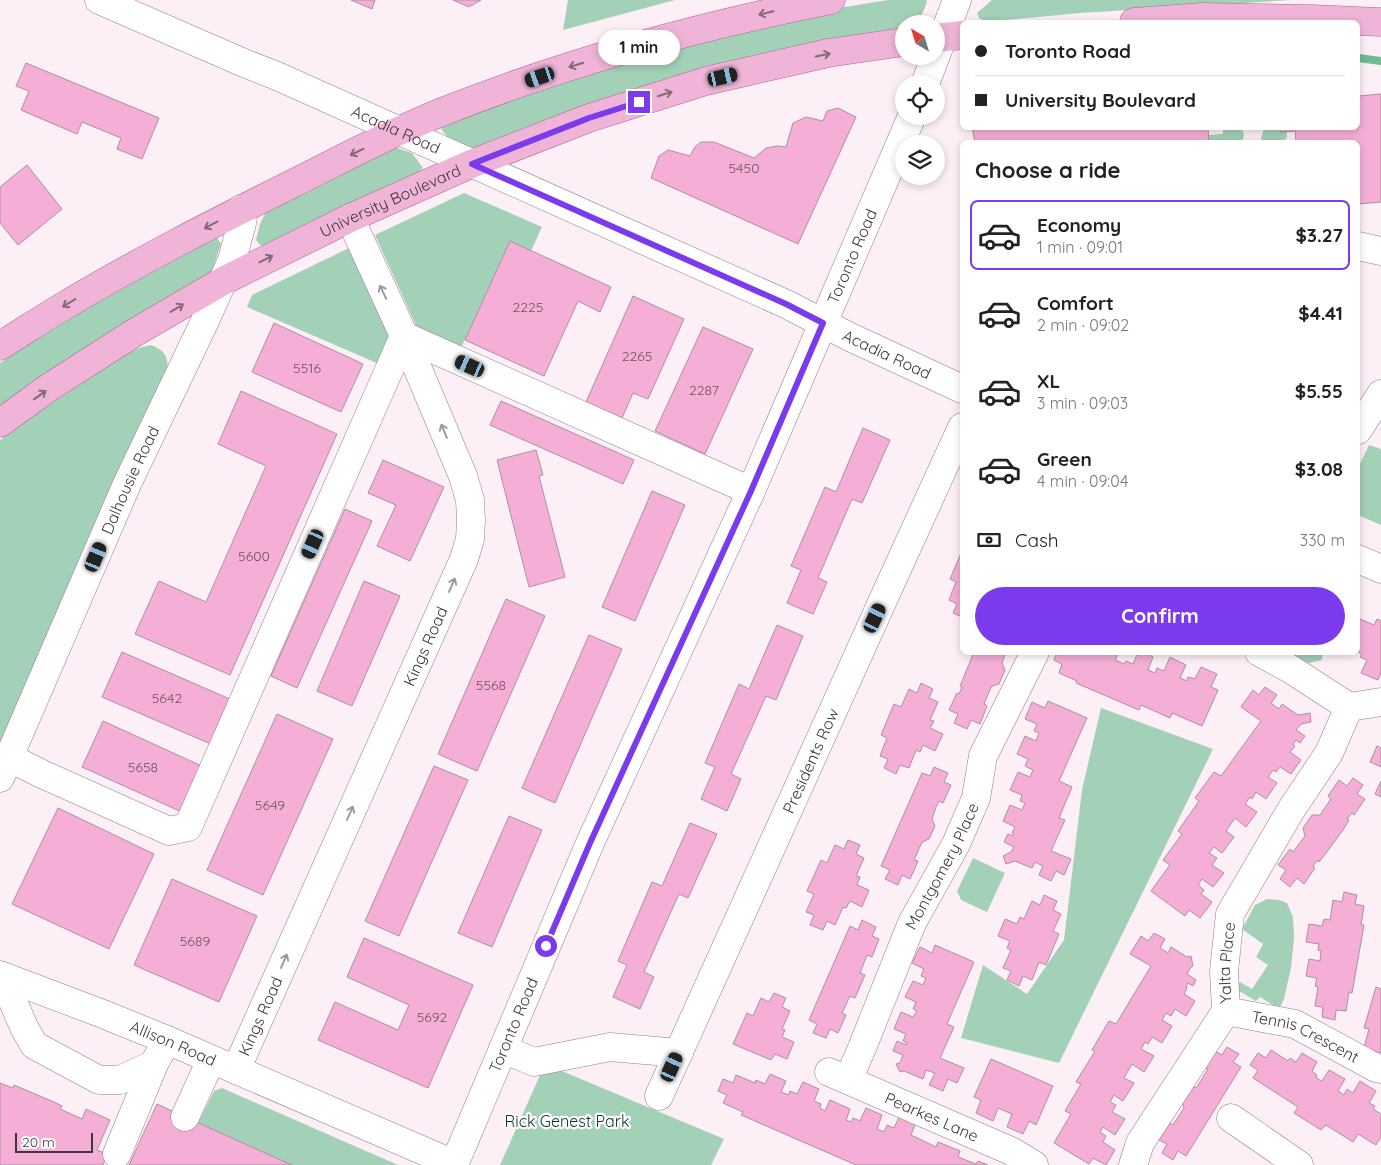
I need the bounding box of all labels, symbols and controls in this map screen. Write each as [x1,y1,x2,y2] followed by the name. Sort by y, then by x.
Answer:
[759,9,775,18] one-way arrow
[895,15,945,65] north arrow
[895,15,945,185] map controls
[598,29,680,64] callout: 1 min
[620,37,658,57] text: 1 min
[1005,39,1131,63] text: Toronto Road
[815,50,831,59] one-way arrow
[568,61,584,70] one-way arrow
[523,65,556,89] car
[706,66,739,88] car
[895,75,945,125] button: locate
[1005,88,1196,112] text: University Boulevard
[657,89,673,98] one-way arrow
[628,91,650,113] route end
[348,101,444,158] street label: Acadia Road
[895,135,945,185] button: layers
[349,147,364,157] one-way arrow
[975,156,1120,184] text: Choose a ride
[728,159,760,177] house number: 5450
[316,160,464,242] street label: University Boulevard
[823,206,881,307] street label: Toronto Road
[977,213,1022,258] icon: car
[1037,213,1121,237] text: Economy
[204,220,219,230] one-way arrow
[1295,223,1343,247] text: $3.27
[1037,237,1123,257] text: 1 min · 09:01
[259,254,274,264] one-way arrow
[378,285,388,300] one-way arrow
[977,291,1022,336] icon: car
[1037,291,1114,315] text: Comfort
[61,298,76,308] one-way arrow
[513,298,543,316] house number: 2225
[1298,301,1343,325] text: $4.41
[170,302,184,312] one-way arrow
[1037,315,1129,335] text: 2 min · 09:02
[839,325,934,383] street label: Acadia Road
[622,347,652,365] house number: 2265
[453,353,486,379] car
[293,359,321,377] house number: 5516
[977,369,1022,414] icon: car
[1037,369,1060,393] text: XL
[1295,379,1343,403] text: $5.55
[689,381,719,399] house number: 2287
[33,389,46,400] one-way arrow
[1037,393,1128,413] text: 3 min · 09:03
[97,423,163,537] street label: Dalhousie Road
[438,423,447,438] one-way arrow
[977,447,1022,492] icon: car
[1037,447,1092,471] text: Green
[1295,457,1343,481] text: $3.08
[1037,471,1128,491] text: 4 min · 09:04
[975,526,1003,554] icon: cash
[300,527,325,561] car
[1015,528,1059,552] text: Cash
[1300,530,1345,550] text: 330 m
[83,540,108,574] car
[238,547,270,565] house number: 5600
[448,578,458,593] one-way arrow
[975,587,1345,645] button: Confirm
[861,601,888,635] car
[399,603,452,689] street label: Kings Road
[476,676,506,694] house number: 5568
[152,689,182,707] house number: 5642
[778,705,843,816] street label: Presidents Row
[128,758,158,776] house number: 5658
[255,796,285,814] house number: 5649
[900,799,983,933] street label: Montgomery Place
[346,806,356,821] one-way arrow
[1214,921,1239,1004] street label: Yalta Place
[180,932,210,950] house number: 5689
[535,935,557,957] route start
[280,954,290,969] one-way arrow
[234,973,286,1059] street label: Kings Road
[484,974,542,1076] street label: Toronto Road
[1250,1006,1363,1067] street label: Tennis Crescent
[417,1008,448,1026] house number: 5692
[127,1016,219,1070] street label: Allison Road
[659,1050,684,1084] car
[882,1088,982,1146] street label: Pearkes Lane
[505,1111,629,1131] park label: Rick Genest Park
[15,1130,92,1153] scale bar
[22,1133,55,1151] text: 20 m

